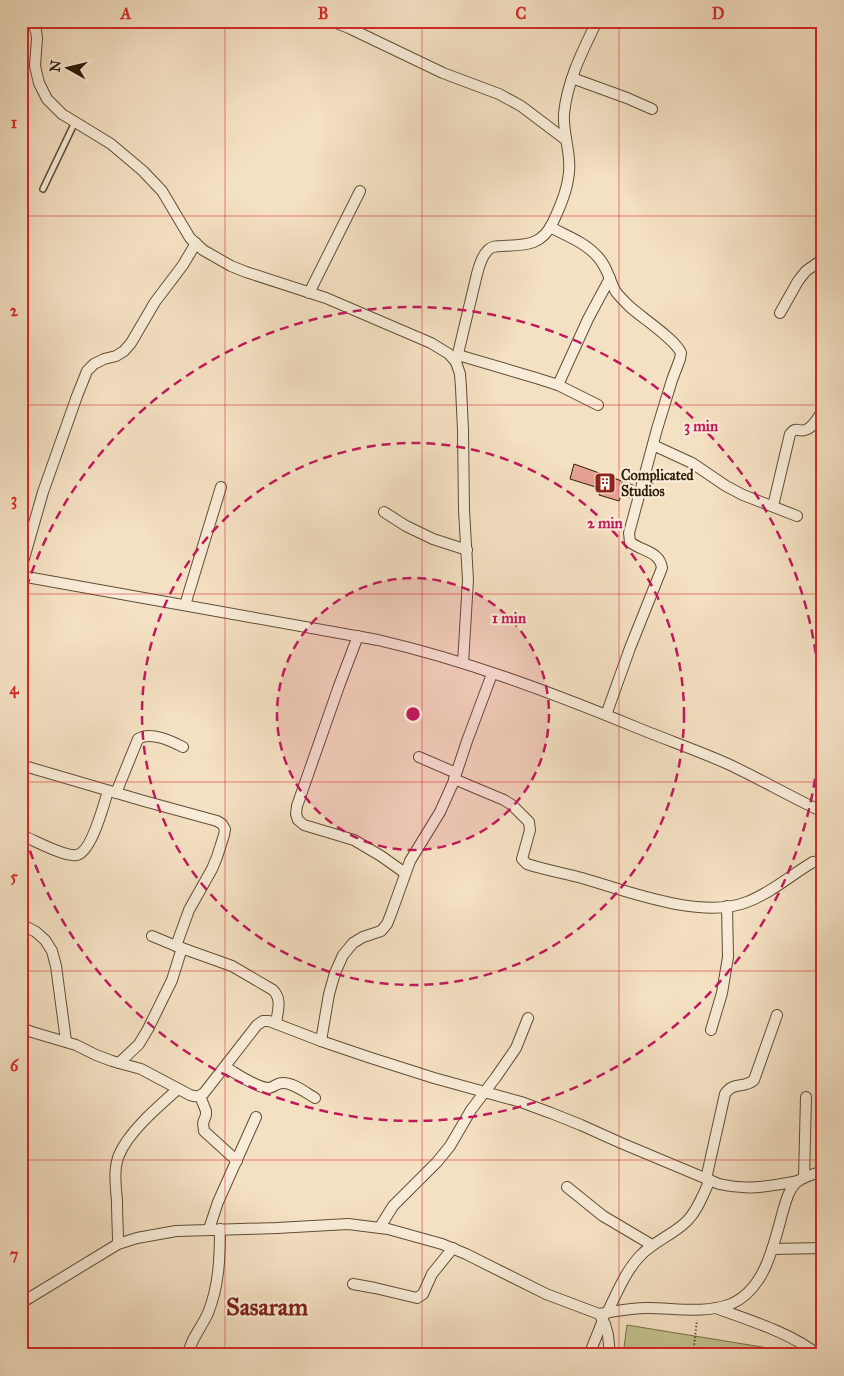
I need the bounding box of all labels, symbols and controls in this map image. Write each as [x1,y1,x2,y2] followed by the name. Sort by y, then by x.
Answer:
[120,4,132,23] text: A
[318,4,328,23] text: B
[516,4,527,23] text: C
[712,4,725,23] text: D
[42,42,92,92] north arrow
[46,59,65,73] text: N
[11,113,18,132] text: 1
[10,301,19,320] text: 2
[684,417,719,436] text: 3 min
[621,467,695,500] place label: Complicated Studios
[593,471,617,495] building icon: Complicated Studios
[11,490,17,510] text: 3
[587,514,624,532] text: 2 min
[492,609,527,627] text: 1 min
[10,679,20,699] text: 4
[404,705,422,723] centre of rings
[10,867,18,886] text: 5
[10,1056,19,1075] text: 6
[10,1245,19,1264] text: 7
[226,1292,309,1322] district label: Sasaram

